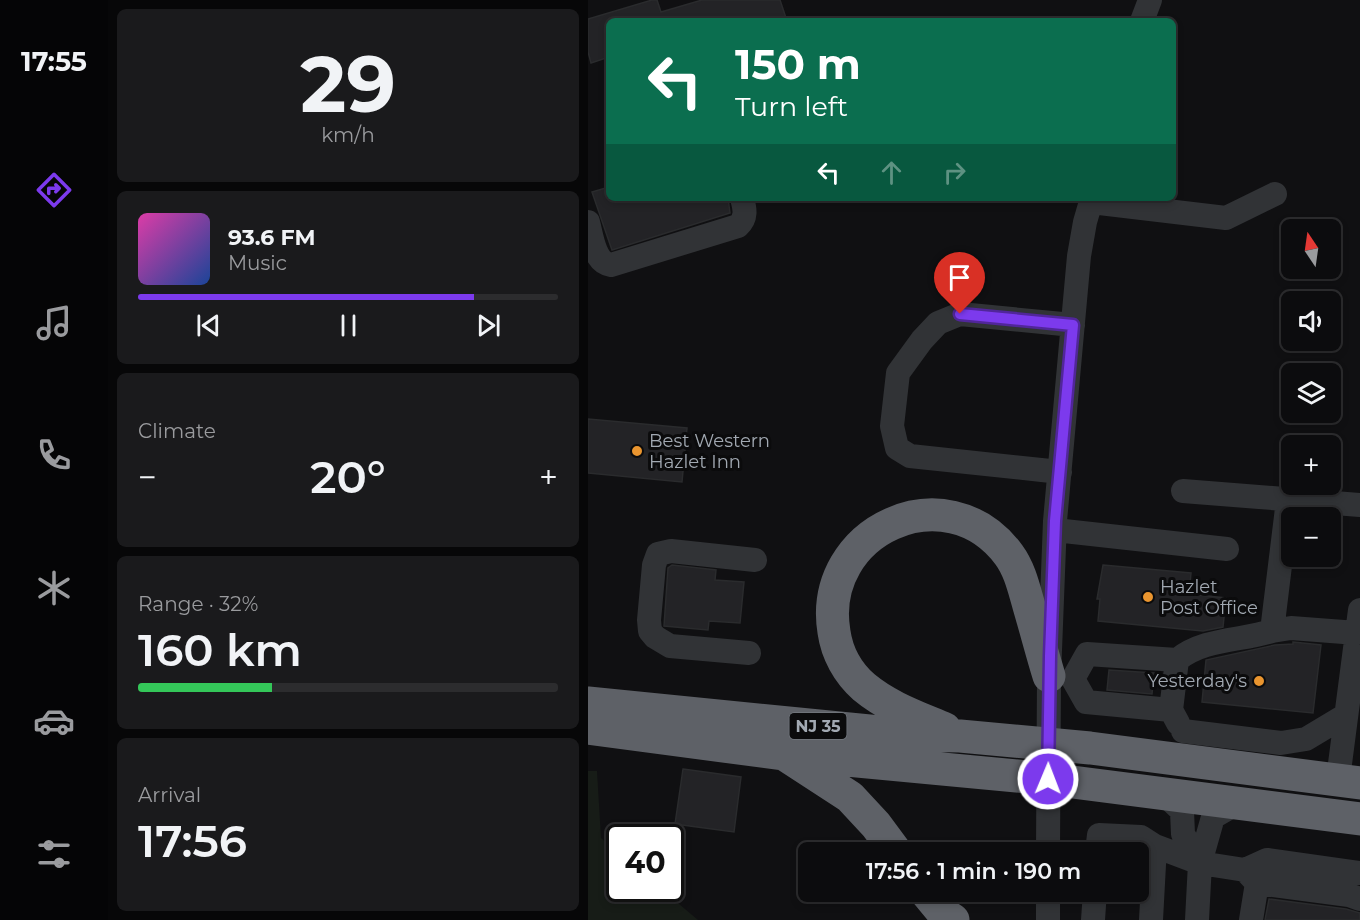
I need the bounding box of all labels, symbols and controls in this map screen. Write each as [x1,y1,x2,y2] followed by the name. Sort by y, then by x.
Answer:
[300,36,396,132] text: 29
[735,38,861,90] text: 150 m
[636,42,714,120] icon: left
[21,45,87,78] text: 17:55
[735,90,848,123] text: Turn left
[321,123,375,147] text: km/h
[812,156,845,189] icon: left
[875,156,908,189] icon: ahead
[938,156,971,189] icon: right
[33,169,75,211] icon: directions
[1281,219,1341,279] north arrow
[1281,219,1341,567] map controls
[228,224,316,251] text: 93.6 FM
[228,251,287,275] text: Music
[934,252,985,314] pin
[943,261,976,294] icon: arrive
[1281,291,1341,351] button: sound
[33,302,75,344] icon: music
[192,309,225,342] icon: previous
[332,309,365,342] icon: pause
[472,309,505,342] icon: next
[1281,363,1341,423] button: layers
[138,419,216,443] text: Climate
[649,430,770,473] place label: Best Western Hazlet Inn
[33,434,75,476] icon: phone
[1281,435,1341,495] button: +
[630,444,644,458] marker: Best Western Hazlet Inn
[310,449,386,504] text: 20°
[138,457,157,497] text: −
[539,457,558,497] text: +
[1281,507,1341,567] button: −
[33,567,75,609] icon: climate
[1160,576,1258,619] place label: Hazlet Post Office
[1141,590,1155,604] marker: Hazlet Post Office
[138,592,258,616] text: Range · 32%
[138,622,302,677] text: 160 km
[1148,670,1247,692] place label: Yesterday's
[1252,674,1266,688] marker: Yesterday's
[33,700,75,742] icon: car
[790,713,846,739] road number: NJ 35
[1016,747,1080,811] position arrow
[138,783,201,807] text: Arrival
[138,813,247,868] text: 17:56
[606,824,684,902] speed limit sign: 40
[33,833,75,875] icon: filters
[866,858,1081,885] text: 17:56 · 1 min · 190 m

